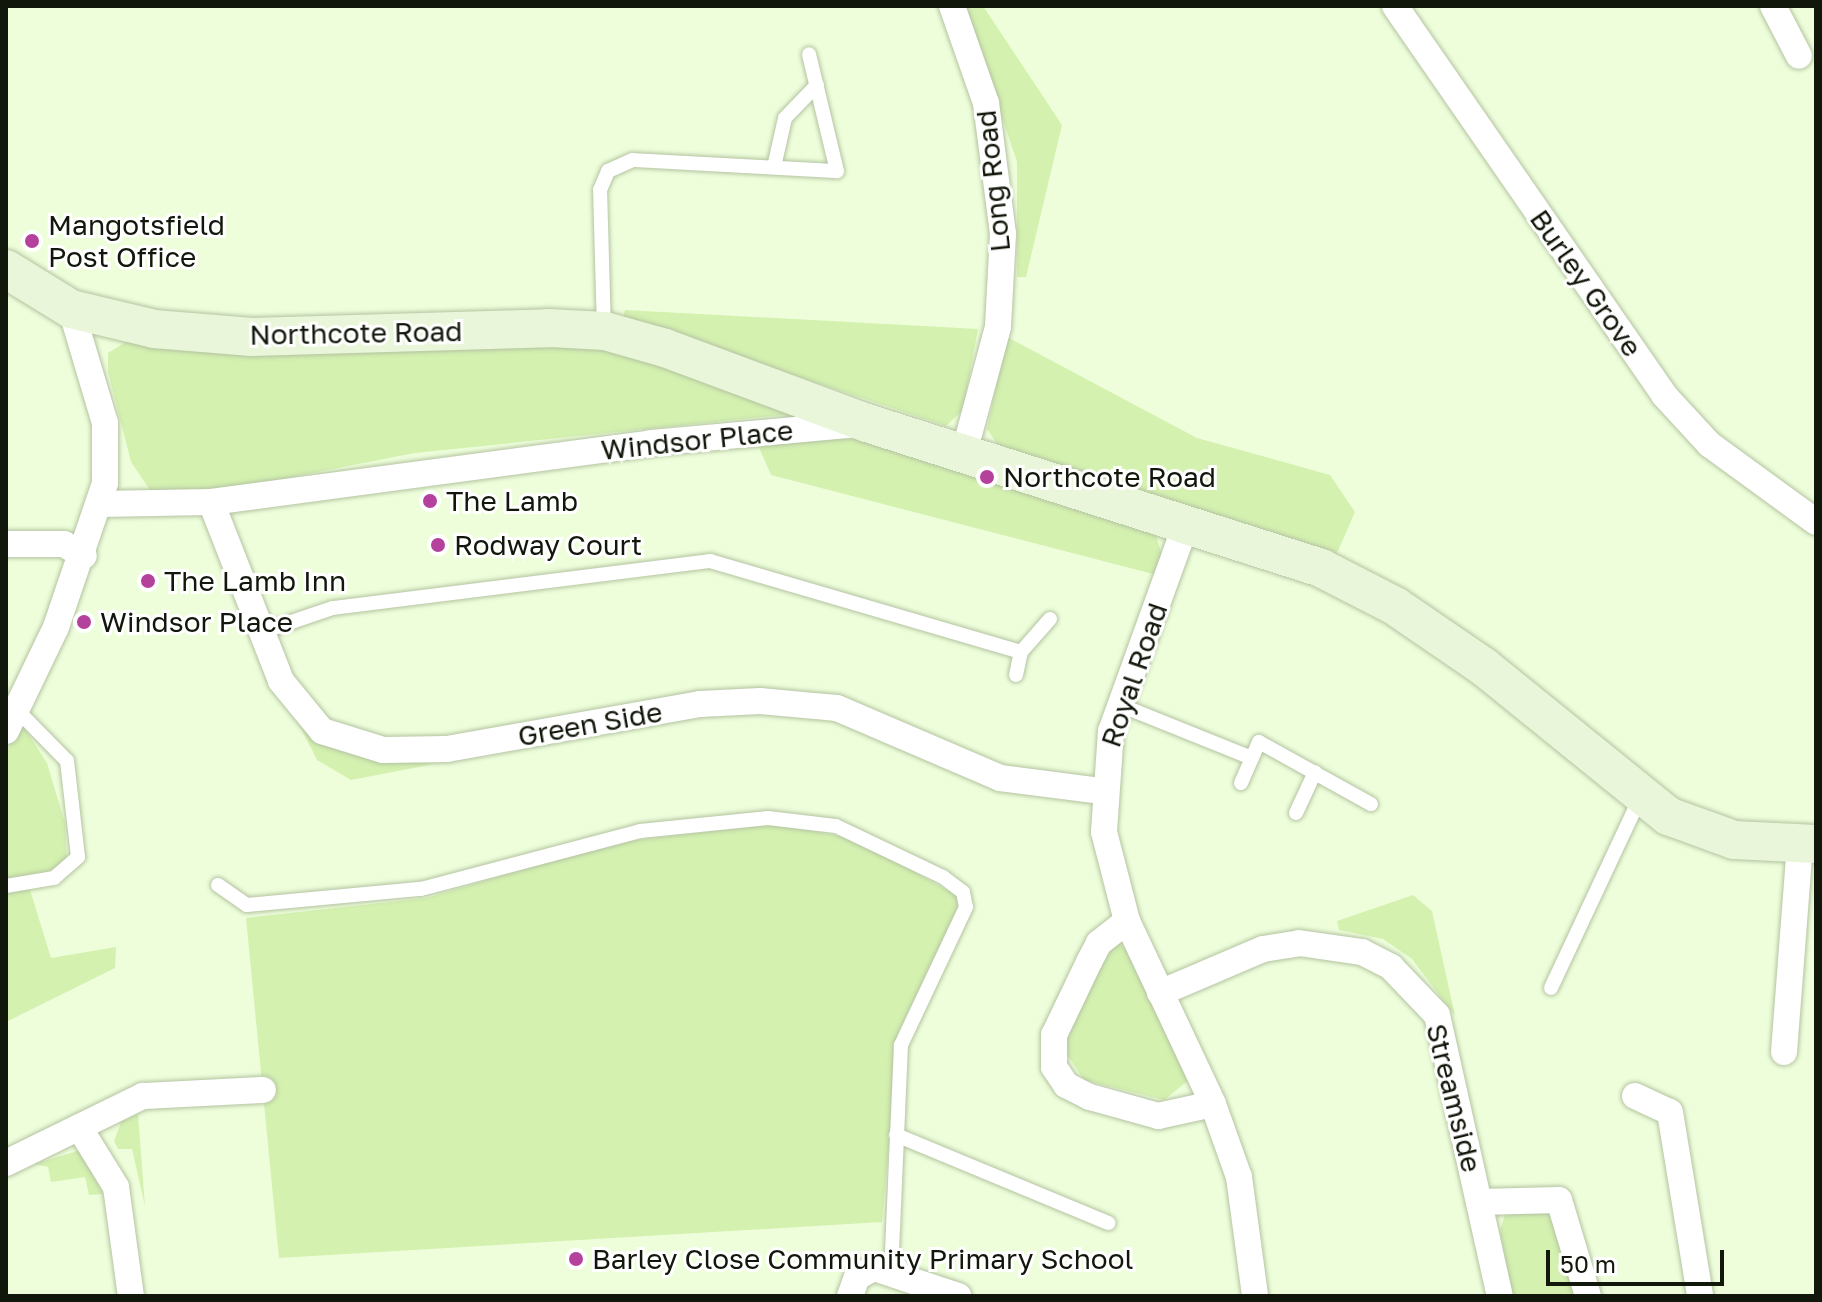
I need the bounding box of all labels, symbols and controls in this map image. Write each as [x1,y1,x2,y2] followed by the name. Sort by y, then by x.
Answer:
[969,108,1017,254] street label: Long Road
[1523,203,1649,363] street label: Burley Grove
[48,208,225,274] place label: Mangotsfield Post Office
[23,232,41,250] marker: Mangotsfield Post Office
[249,314,463,352] street label: Northcote Road
[599,413,795,467] street label: Windsor Place
[1003,460,1216,494] place label: Northcote Road
[978,468,996,486] marker: Northcote Road
[446,484,578,518] place label: The Lamb
[421,492,439,510] marker: The Lamb
[454,528,642,562] place label: Rodway Court
[429,536,447,554] marker: Rodway Court
[164,564,346,598] place label: The Lamb Inn
[139,572,157,590] marker: The Lamb Inn
[1094,599,1174,751] street label: Royal Road
[100,605,293,639] place label: Windsor Place
[75,613,93,631] marker: Windsor Place
[515,695,665,753] street label: Green Side
[1419,1020,1489,1176] street label: Streamside
[1550,1234,1728,1284] scale bar
[592,1242,1133,1276] place label: Barley Close Community Primary School
[1560,1249,1616,1278] text: 50 m
[567,1250,585,1268] marker: Barley Close Community Primary School

